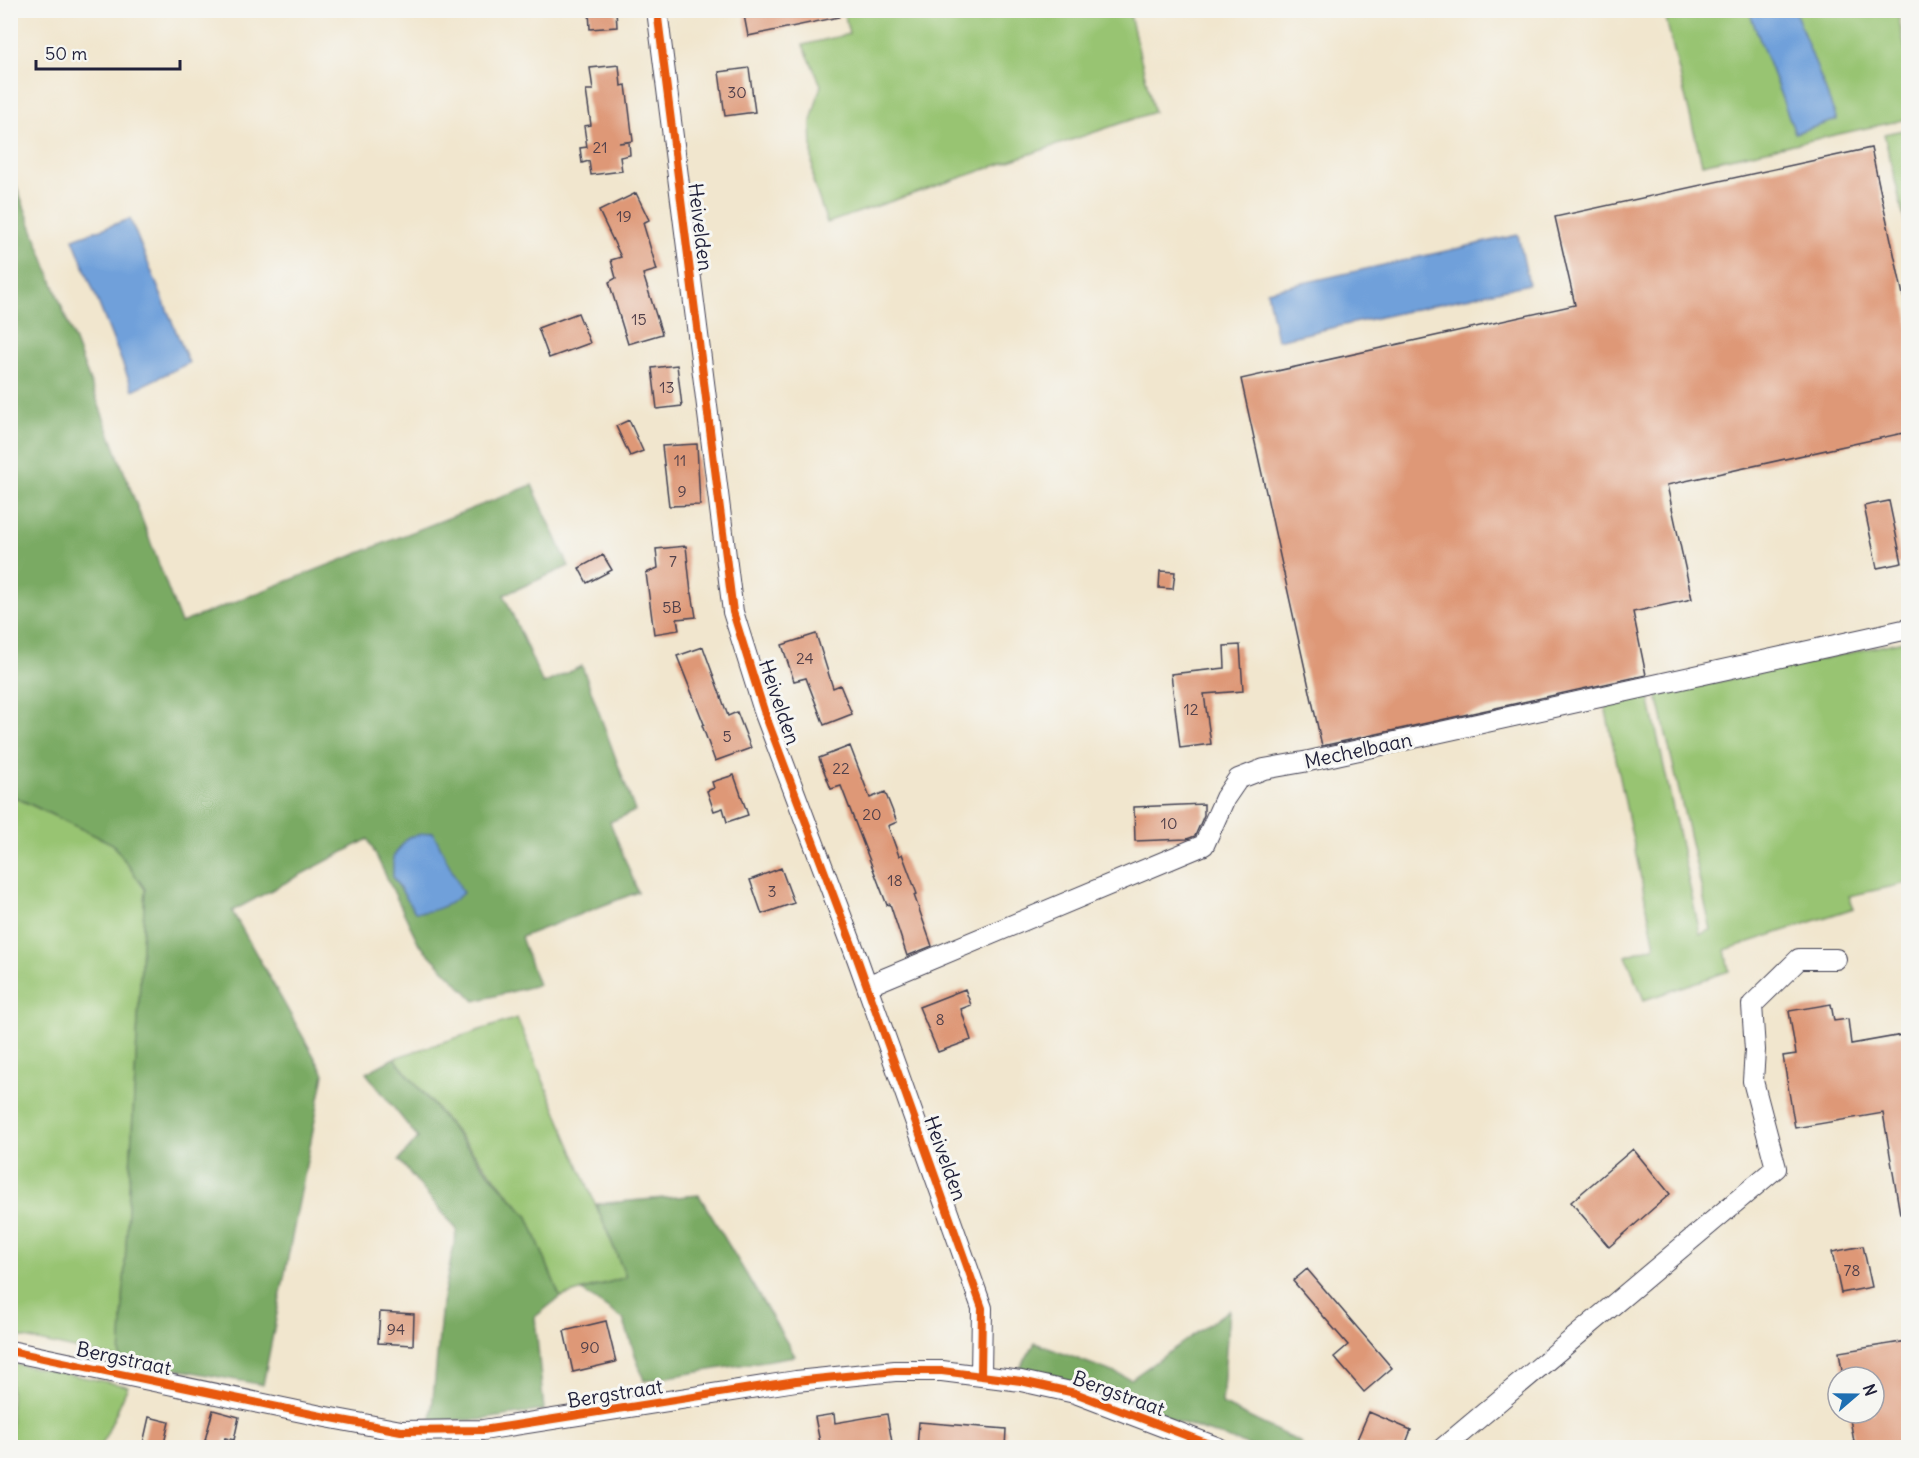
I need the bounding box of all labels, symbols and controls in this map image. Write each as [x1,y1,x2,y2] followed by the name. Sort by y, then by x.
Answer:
[36,33,180,71] scale bar
[45,42,87,65] text: 50 m
[727,82,747,102] house number: 30
[592,137,608,157] house number: 21
[683,182,719,272] street label: Heivelden
[616,206,632,226] house number: 19
[631,309,647,329] house number: 15
[659,377,675,397] house number: 13
[674,450,686,470] house number: 11
[677,481,687,501] house number: 9
[669,551,677,571] house number: 7
[662,597,682,617] house number: 5B
[796,648,814,668] house number: 24
[754,656,806,748] street label: Heivelden
[1183,699,1199,719] house number: 12
[722,726,732,746] house number: 5
[1302,726,1414,774] street label: Mechelbaan
[832,758,850,778] house number: 22
[862,804,882,824] house number: 20
[1161,813,1177,833] house number: 10
[887,870,903,890] house number: 18
[767,881,777,901] house number: 3
[935,1009,945,1029] house number: 8
[919,1112,973,1204] street label: Heivelden
[1843,1260,1861,1280] house number: 78
[387,1319,405,1339] house number: 94
[74,1336,174,1380] street label: Bergstraat
[580,1337,600,1357] house number: 90
[1069,1365,1169,1421] street label: Bergstraat
[1826,1365,1886,1425] north arrow
[566,1373,665,1413] street label: Bergstraat
[1859,1381,1881,1398] text: N

